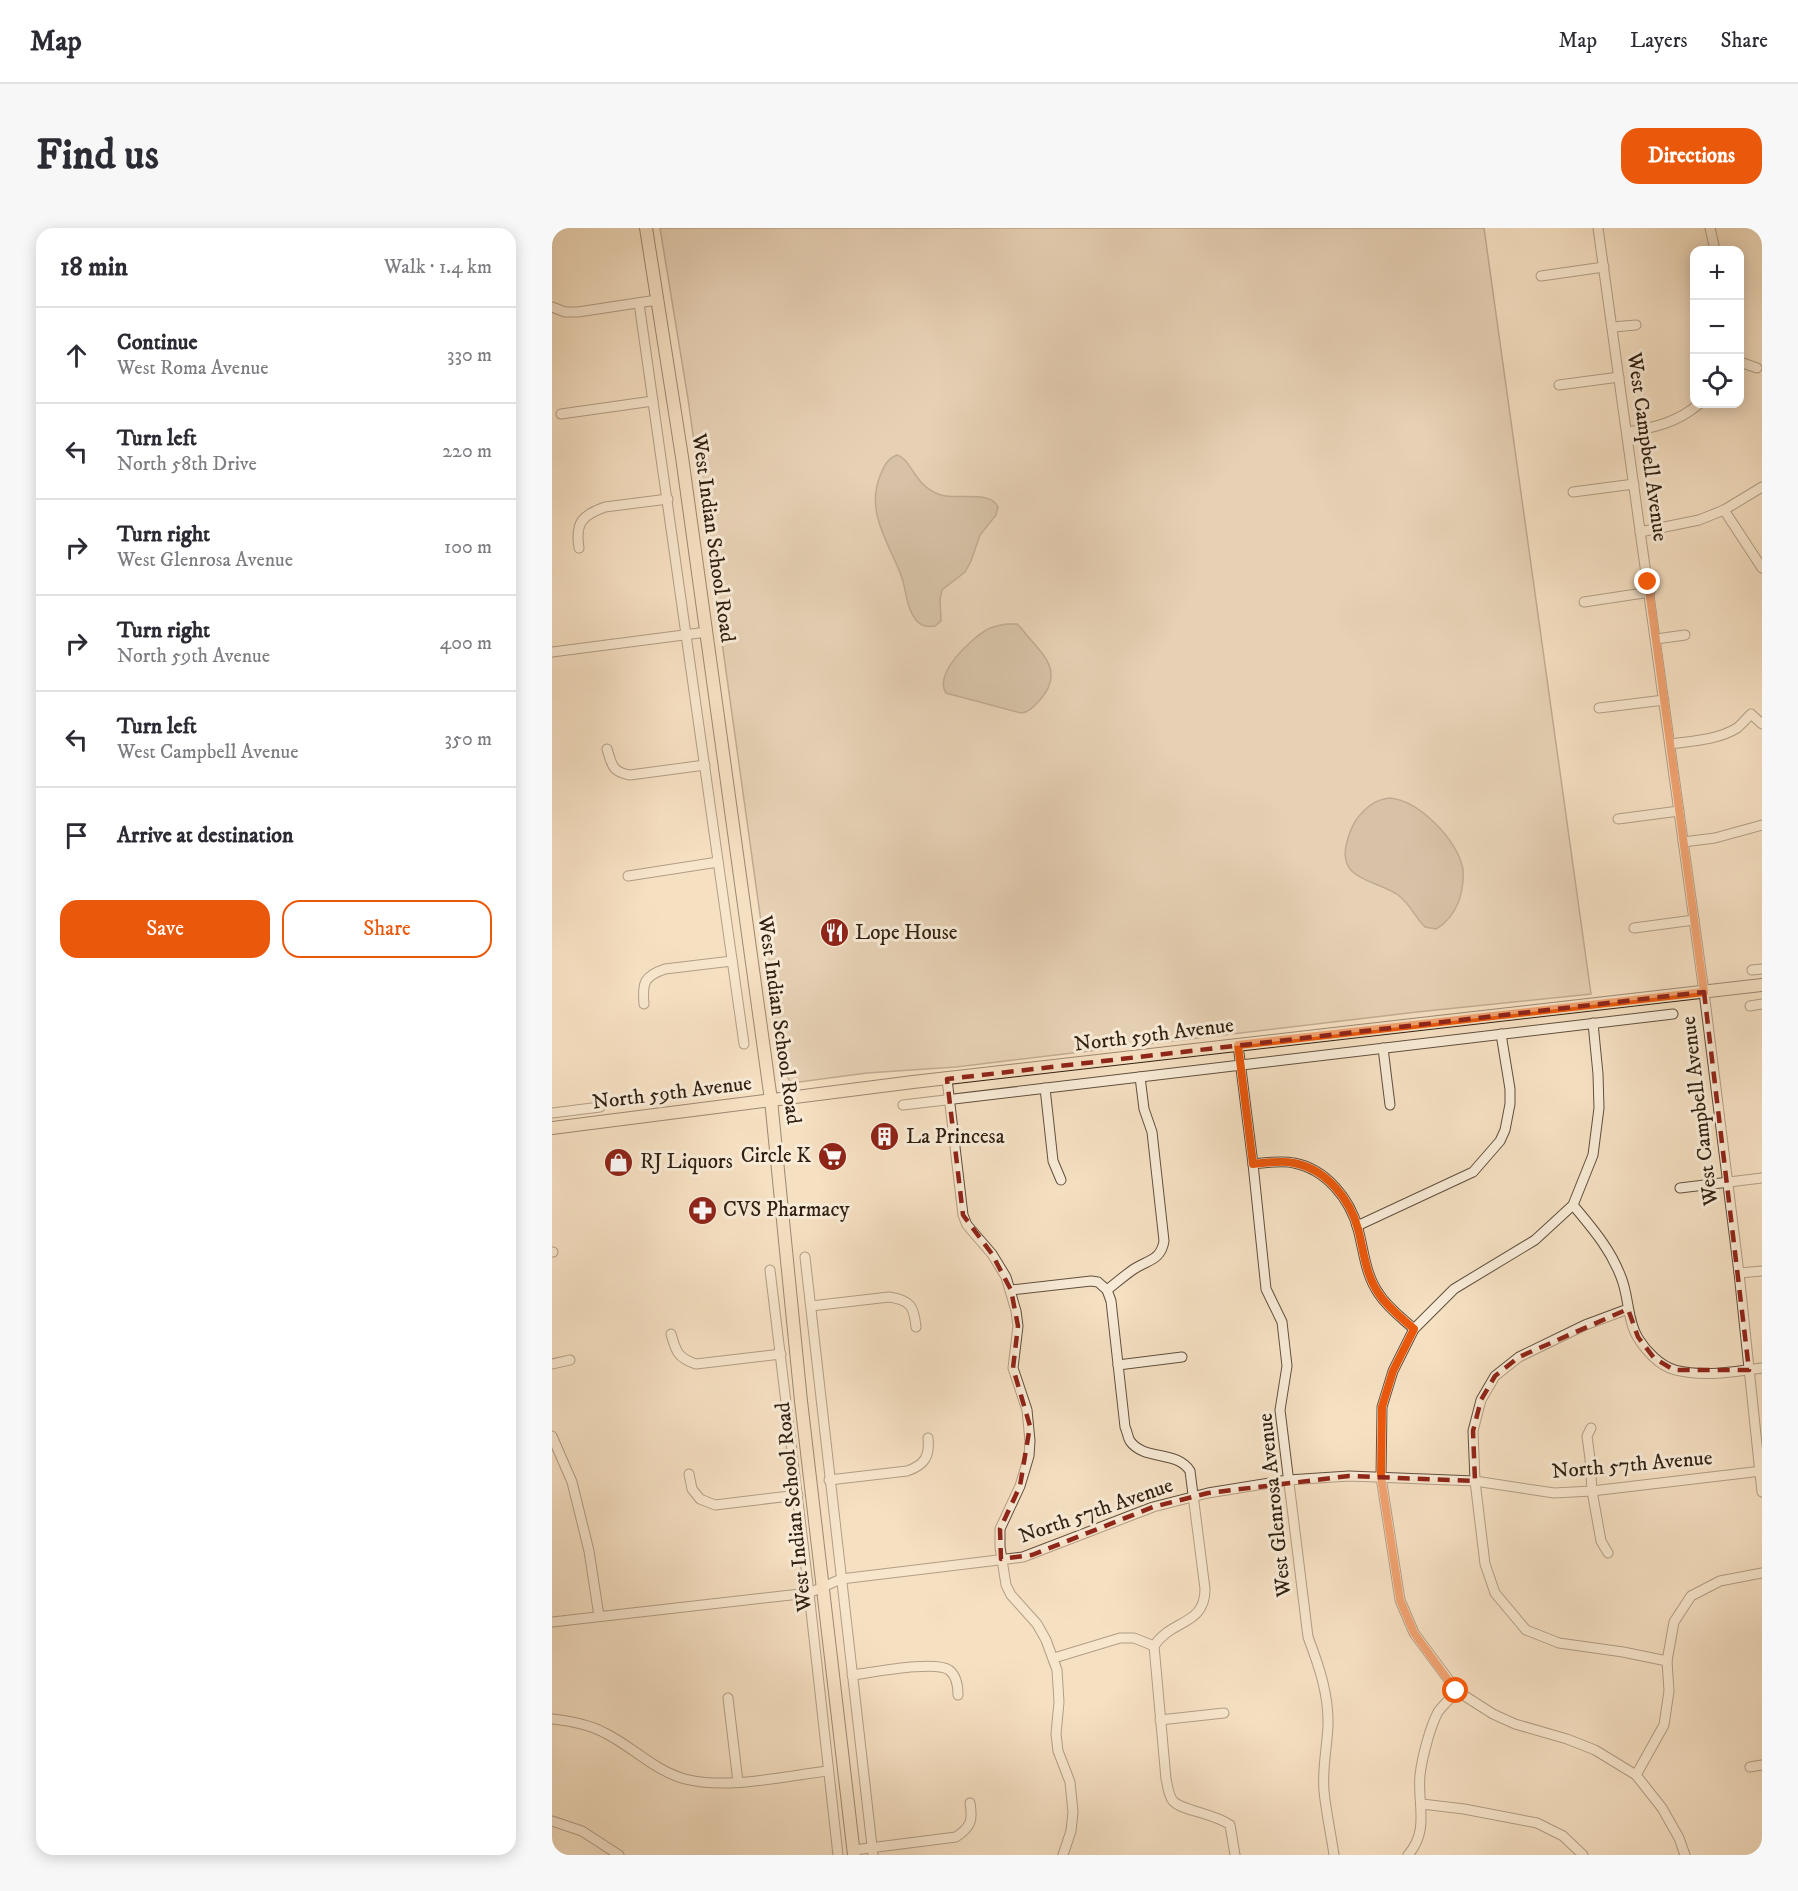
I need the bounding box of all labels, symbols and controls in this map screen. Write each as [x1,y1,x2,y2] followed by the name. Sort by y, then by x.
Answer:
[30,24,82,59] text: Map
[1558,28,1597,54] text: Map
[1630,28,1688,54] text: Layers
[1721,28,1768,54] text: Share
[1621,128,1762,184] button: Directions
[36,130,159,182] text: Find us
[1690,246,1744,408] map controls
[1690,246,1744,300] button: +
[60,251,128,284] text: 18 min
[384,255,492,280] text: Walk · 1.4 km
[1690,300,1744,354] button: −
[117,329,198,356] text: Continue
[60,339,93,372] icon: ahead
[447,343,492,368] text: 330 m
[1621,350,1673,543] street label: West Campbell Avenue
[1690,354,1744,408] button: locate
[117,356,268,381] text: West Roma Avenue
[117,425,197,452] text: Turn left
[685,431,741,645] street label: West Indian School Road
[60,435,93,468] icon: left
[442,439,492,464] text: 220 m
[117,452,257,477] text: North 58th Drive
[117,521,210,548] text: Turn right
[60,531,93,564] icon: right
[444,535,492,560] text: 100 m
[117,548,293,573] text: West Glenrosa Avenue
[1634,568,1660,594] route end
[117,617,210,644] text: Turn right
[60,627,93,660] icon: right
[440,631,492,656] text: 400 m
[117,644,270,669] text: North 59th Avenue
[117,713,197,740] text: Turn left
[60,723,93,756] icon: left
[445,727,492,752] text: 350 m
[117,740,299,765] text: West Campbell Avenue
[60,819,93,852] icon: arrive
[117,822,294,849] text: Arrive at destination
[60,900,270,958] button: Save
[282,900,492,958] button: Share
[751,913,807,1127] street label: West Indian School Road
[818,917,850,949] restaurant icon: Lope House
[855,920,958,946] place label: Lope House
[1073,1012,1236,1058] street label: North 59th Avenue
[1675,1015,1725,1208] street label: West Campbell Avenue
[591,1070,754,1116] street label: North 59th Avenue
[869,1121,901,1153] building icon: La Princesa
[906,1124,1005,1150] place label: La Princesa
[816,1140,848,1172] supermarket icon: Circle K
[741,1143,811,1169] place label: Circle K
[603,1146,635,1178] shop icon: RJ Liquors
[640,1149,733,1175] place label: RJ Liquors
[686,1194,718,1226] pharmacy icon: CVS Pharmacy
[723,1197,850,1223] place label: CVS Pharmacy
[770,1400,818,1614] street label: West Indian School Road
[1252,1411,1298,1599] street label: West Glenrosa Avenue
[1551,1445,1714,1485] street label: North 57th Avenue
[1016,1472,1177,1550] street label: North 57th Avenue
[1442,1677,1468,1703] route start

